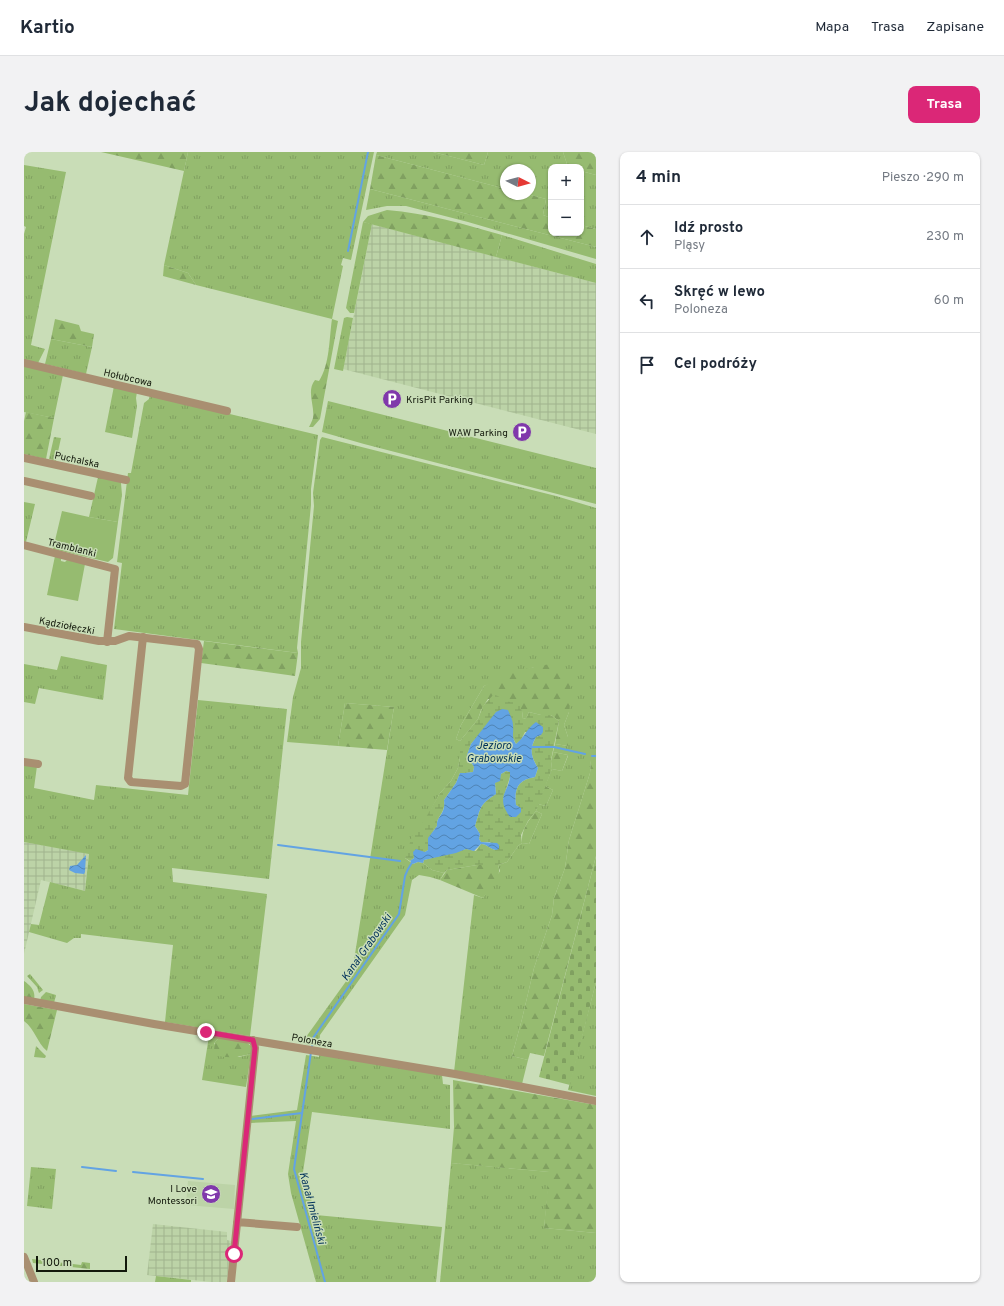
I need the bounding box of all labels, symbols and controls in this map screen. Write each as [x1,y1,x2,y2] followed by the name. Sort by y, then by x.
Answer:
[20,16,75,40] text: Kartio
[815,19,849,36] text: Mapa
[871,19,904,36] text: Trasa
[926,19,984,36] text: Zapisane
[24,86,197,122] text: Jak dojechać
[908,86,980,123] button: Trasa
[500,164,536,200] north arrow
[548,164,584,236] map controls
[548,164,584,200] button: +
[636,167,681,189] text: 4 min
[882,170,964,186] text: Pieszo · 290 m
[548,200,584,236] button: −
[674,219,743,238] text: Idź prosto
[636,226,658,248] icon: ahead
[926,229,964,245] text: 230 m
[674,238,705,254] text: Pląsy
[674,283,765,302] text: Skręć w lewo
[636,290,658,312] icon: left
[934,293,964,309] text: 60 m
[674,302,728,318] text: Poloneza
[636,354,658,376] icon: arrive
[674,355,757,374] text: Cel podróży
[102,367,153,390] street label: Hołubcowa
[381,388,403,410] parking icon: KrisPit Parking
[406,394,473,407] place label: KrisPit Parking
[511,421,533,443] parking icon: WAW Parking
[449,427,508,440] place label: WAW Parking
[53,449,100,472] street label: Puchalska
[46,536,97,561] street label: Tramblanki
[38,615,96,638] street label: Kądziołeczki
[467,739,522,766] water label: Jezioro Grabowskie
[339,910,396,984] water label: Kanał Grabowski
[197,1023,215,1041] route end
[290,1031,333,1051] street label: Poloneza
[296,1171,329,1247] water label: Kanał Imieliński
[148,1183,197,1208] place label: I Love Montessori
[200,1183,222,1205] school or university icon: I Love Montessori
[225,1245,243,1263] route start
[36,1254,127,1273] scale bar
[42,1256,72,1270] text: 100 m

